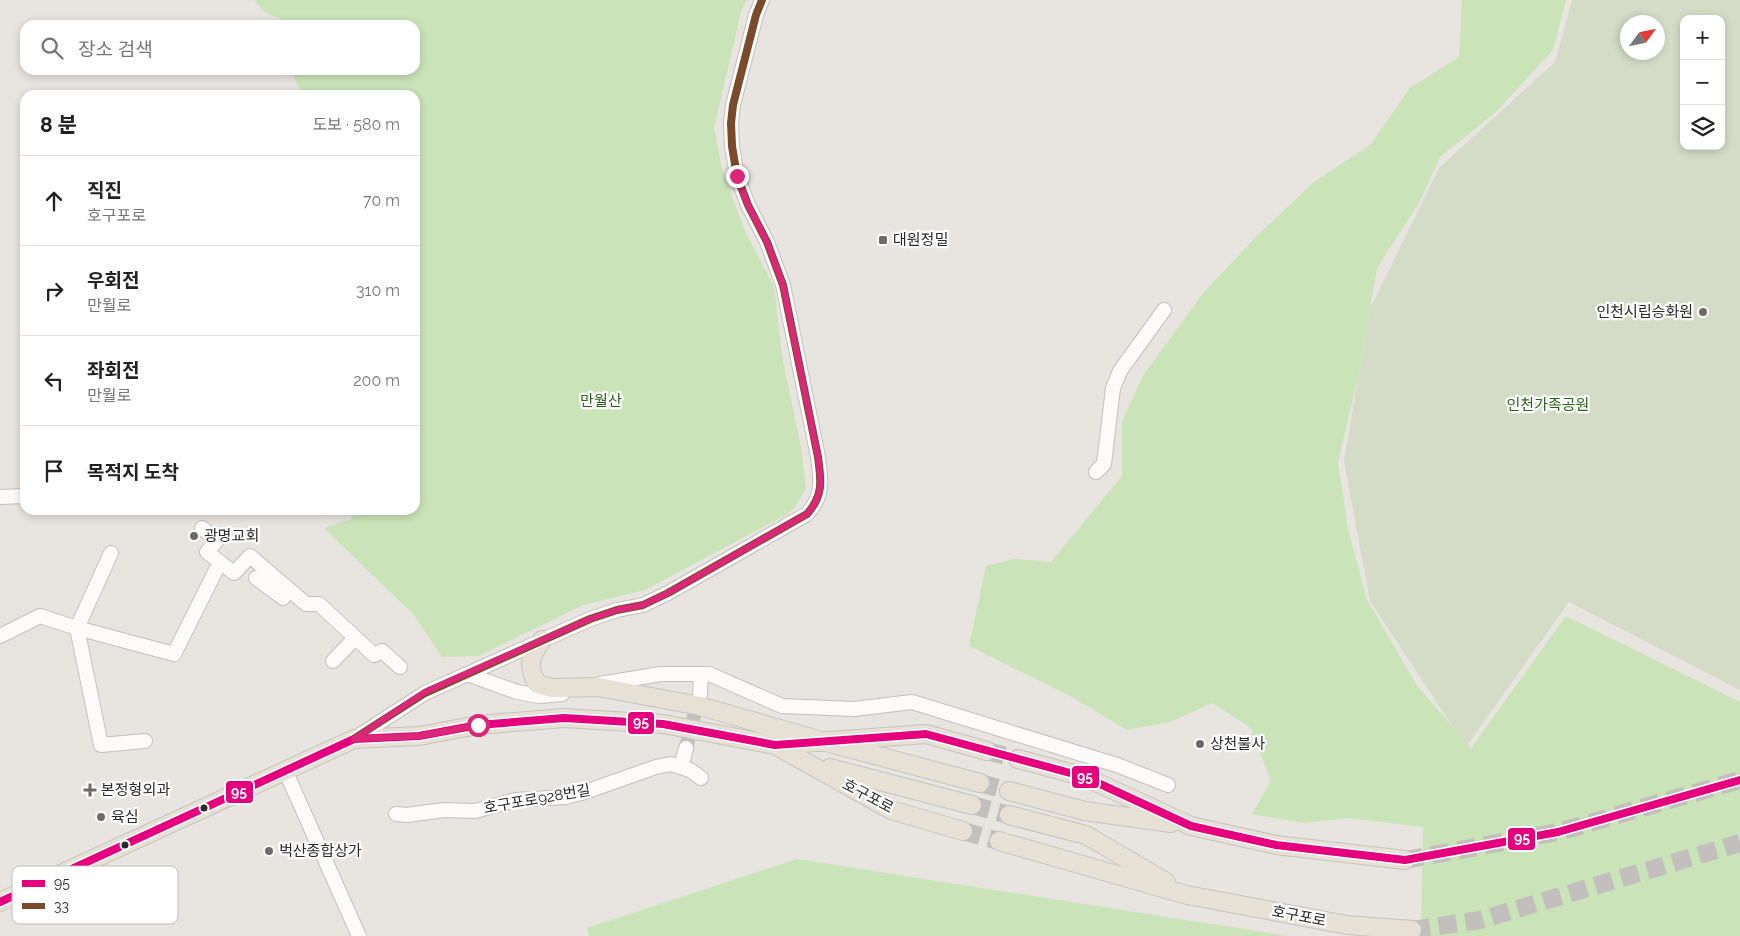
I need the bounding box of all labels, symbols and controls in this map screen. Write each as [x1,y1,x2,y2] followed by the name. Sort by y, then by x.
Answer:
[1620,15,1665,60] north arrow
[1680,15,1725,150] map controls
[1680,15,1725,60] button: +
[20,20,420,75] search box
[38,34,66,62] icon: search
[78,38,153,60] text: 장소 검색
[1680,60,1725,105] button: −
[1680,105,1725,150] button: layers
[40,112,77,137] text: 8 분
[313,115,400,134] text: 도보 · 580 m
[726,165,749,188] route end
[87,179,122,201] text: 직진
[40,187,68,215] icon: ahead
[363,191,400,210] text: 70 m
[87,206,146,225] text: 호구포로
[893,231,948,249] place label: 대원정밀
[877,234,889,246] marker: 대원정밀
[87,269,139,291] text: 우회전
[40,277,68,305] icon: right
[356,281,400,300] text: 310 m
[87,296,131,315] text: 만월로
[1596,303,1693,321] place label: 인천시립승화원
[1697,306,1709,318] marker: 인천시립승화원
[87,359,139,381] text: 좌회전
[40,367,68,395] icon: left
[353,371,400,390] text: 200 m
[87,386,131,405] text: 만월로
[580,392,622,410] park label: 만월산
[1507,396,1589,414] park label: 인천가족공원
[40,457,68,485] icon: arrive
[87,461,179,483] text: 목적지 도착
[204,527,259,545] place label: 광명교회
[188,530,200,542] marker: 광명교회
[627,711,655,735] line badge: 95
[467,714,490,737] route start
[633,714,649,730] text: 95
[1210,735,1265,753] place label: 상천불사
[1194,738,1206,750] marker: 상천불사
[1071,765,1100,789] line badge: 95
[1077,769,1093,785] text: 95
[839,775,897,817] street label: 호구포로
[225,780,254,804] line badge: 95
[101,781,170,799] place label: 본정형외과
[482,781,592,817] street label: 호구포로928번길
[83,783,97,797] marker: 본정형외과
[231,784,247,800] text: 95
[199,803,209,813] unlabelled marker
[111,808,139,826] place label: 육심
[95,811,107,823] marker: 육심
[1507,827,1536,851] line badge: 95
[1514,830,1530,846] text: 95
[120,840,130,850] unlabelled marker
[279,842,362,860] place label: 벅산종합상가
[263,845,275,857] marker: 벅산종합상가
[12,866,178,924] legend
[54,875,70,891] text: 95
[54,898,69,914] text: 33
[1270,902,1328,930] street label: 호구포로

